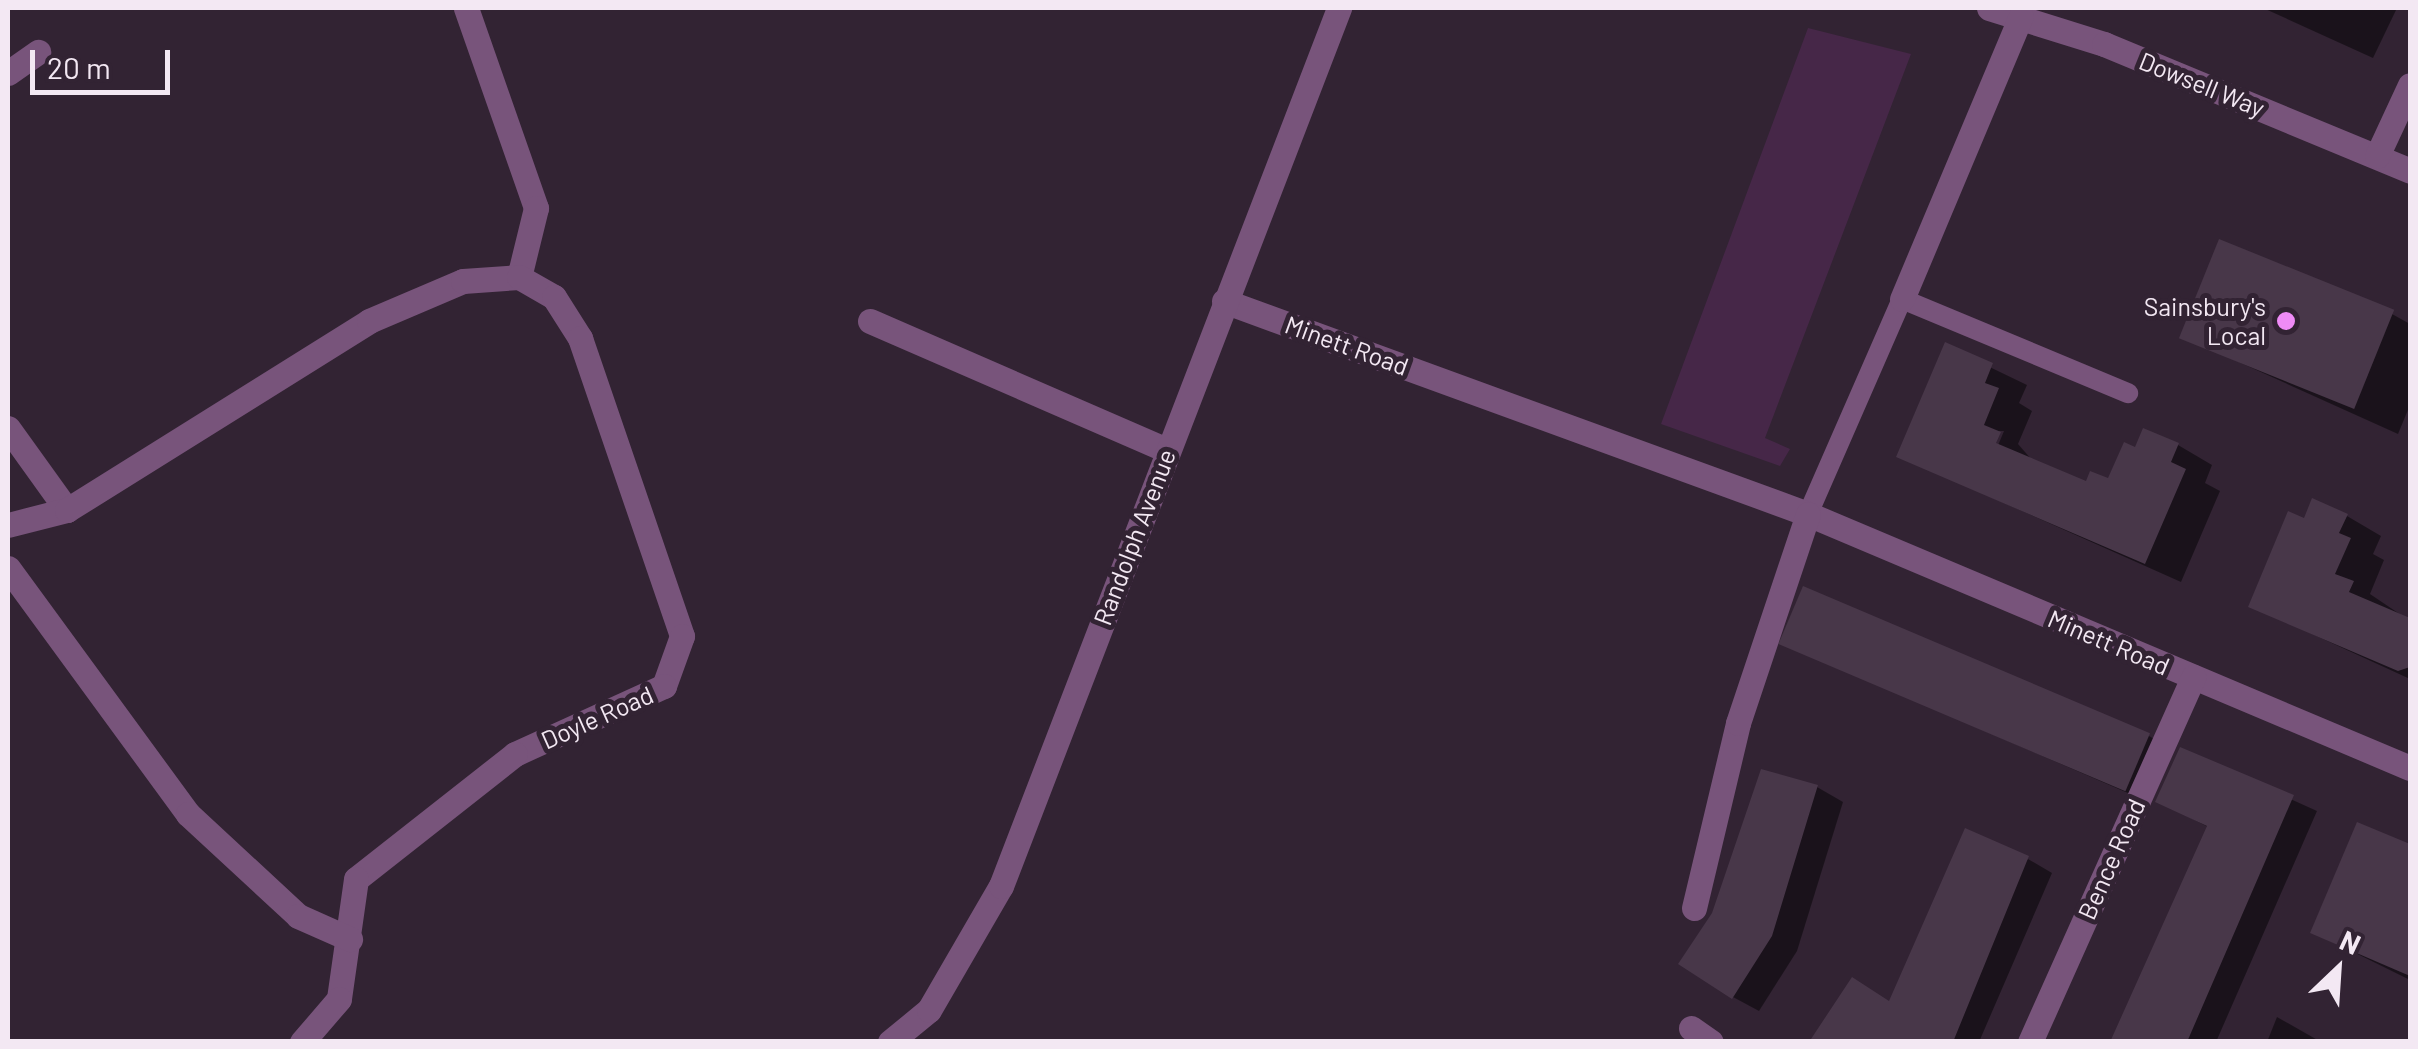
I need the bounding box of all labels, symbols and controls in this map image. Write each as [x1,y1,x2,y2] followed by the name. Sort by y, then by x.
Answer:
[35,30,175,92] scale bar
[2135,45,2269,123] street label: Dowsell Way
[47,49,111,85] text: 20 m
[2144,292,2266,351] place label: Sainsbury's Local
[1281,309,1413,381] street label: Minett Road
[2275,310,2297,332] marker: Sainsbury's Local
[1087,445,1181,629] street label: Randolph Avenue
[2044,603,2174,681] street label: Minett Road
[536,679,658,755] street label: Doyle Road
[2071,794,2151,924] street label: Bence Road
[2288,919,2388,1019] north arrow
[2335,922,2366,961] text: N

